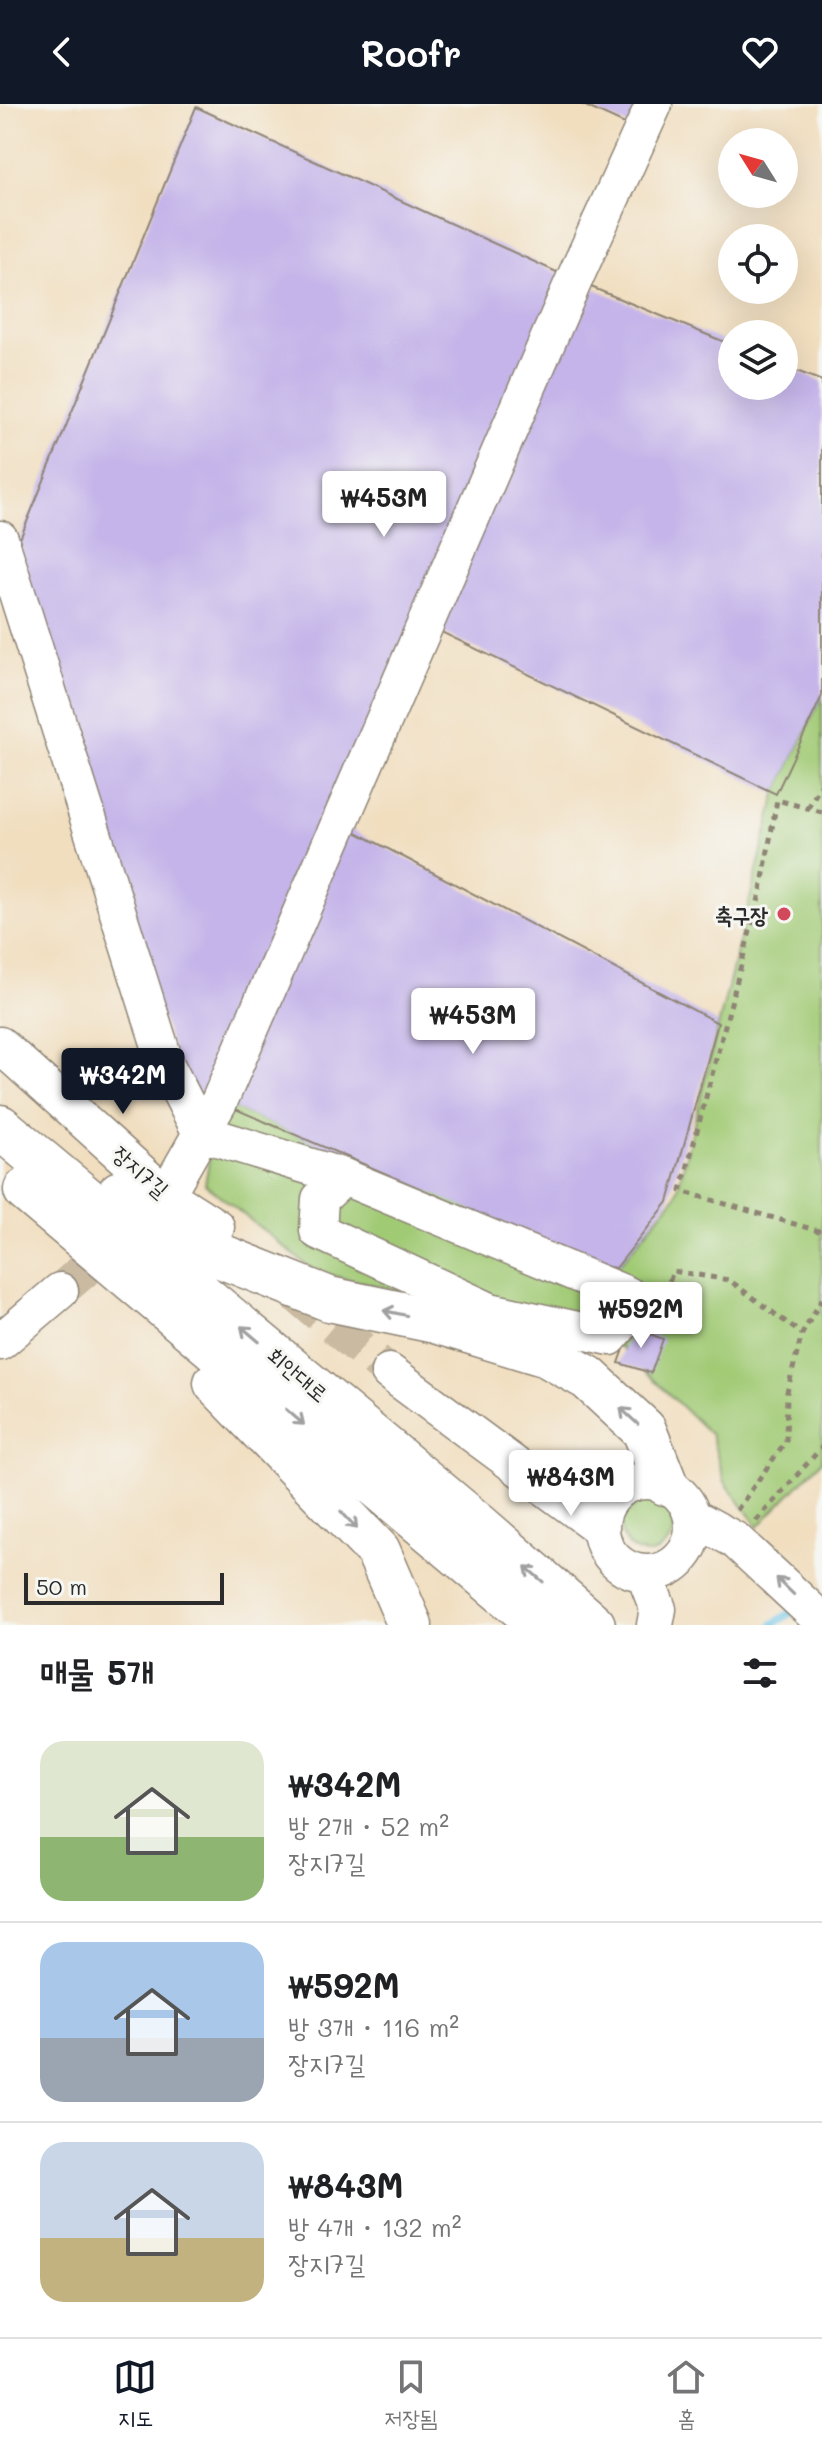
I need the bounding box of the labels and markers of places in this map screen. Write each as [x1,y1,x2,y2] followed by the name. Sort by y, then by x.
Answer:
[328,471,440,539] pin: ₩453M
[715,900,768,929] place label: 축구장
[775,905,793,923] marker: 축구장
[417,988,529,1056] pin: ₩453M
[67,1048,179,1116] pin: ₩342M
[585,1282,697,1350] pin: ₩592M
[515,1450,627,1518] pin: ₩843M

